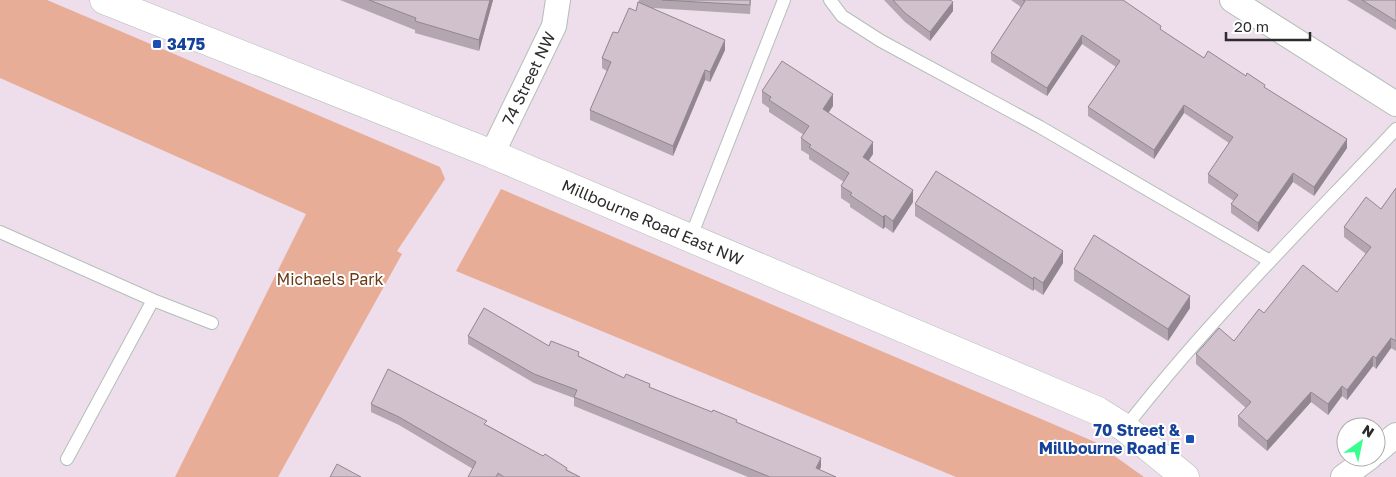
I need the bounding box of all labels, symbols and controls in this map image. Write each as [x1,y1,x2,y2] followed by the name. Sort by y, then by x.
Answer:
[1226,10,1310,42] scale bar
[1234,17,1269,35] text: 20 m
[498,28,560,128] street label: 74 Street NW
[167,34,205,54] place label: 3475
[151,38,163,50] marker: 3475
[559,175,746,269] street label: Millbourne Road East NW
[276,269,384,289] park label: Michaels Park
[1336,417,1386,467] north arrow
[1039,420,1181,458] place label: 70 Street & Millbourne Road E
[1359,421,1377,441] text: N
[1184,433,1196,445] marker: 70 Street & Millbourne Road E

